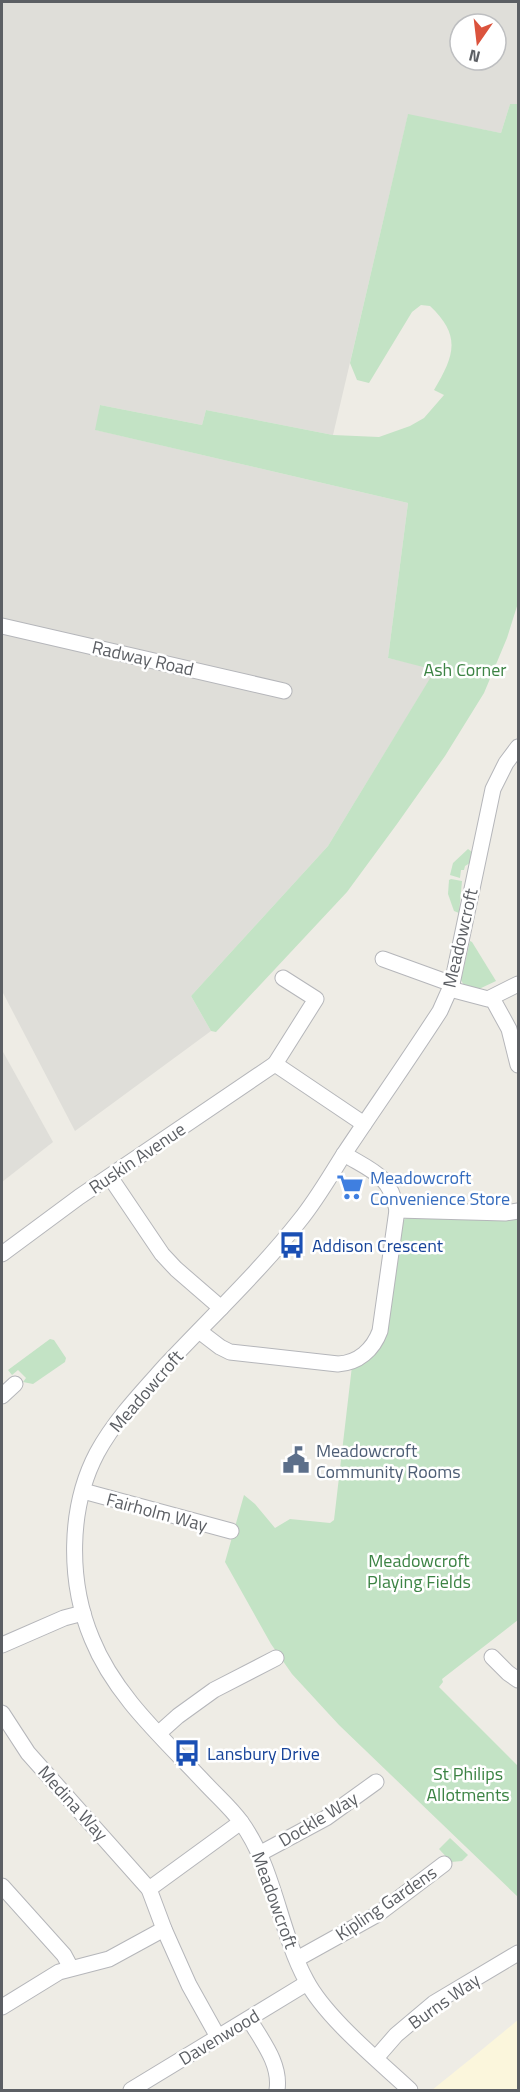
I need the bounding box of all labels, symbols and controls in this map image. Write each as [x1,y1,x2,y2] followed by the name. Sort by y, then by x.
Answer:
[448,12,508,72] north arrow
[466,44,483,70] text: N
[89,633,197,683] street label: Radway Road
[423,656,507,683] park label: Ash Corner
[435,885,485,990] street label: Meadowcroft
[83,1116,191,1200] street label: Ruskin Avenue
[370,1164,510,1212] place label: Meadowcroft Convenience Store
[335,1172,365,1202] supermarket icon: Meadowcroft Convenience Store
[277,1230,307,1260] bus stop icon: Addison Crescent
[312,1232,444,1259] place label: Addison Crescent
[103,1343,190,1438] street label: Meadowcroft
[316,1437,461,1485] place label: Meadowcroft Community Rooms
[281,1445,311,1475] public building icon: Meadowcroft Community Rooms
[103,1486,211,1539] street label: Fairholm Way
[367,1547,471,1595] park label: Meadowcroft Playing Fields
[172,1738,202,1768] bus stop icon: Lansbury Drive
[207,1740,320,1767] place label: Lansbury Drive
[32,1759,115,1847] street label: Medina Way
[426,1760,510,1808] park label: St Philips Allotments
[273,1785,363,1853] street label: Dockle Way
[245,1848,305,1953] street label: Meadowcroft
[330,1859,442,1947] street label: Kipling Gardens
[403,1966,486,2036] street label: Burns Way
[174,2002,264,2072] street label: Davenwood

